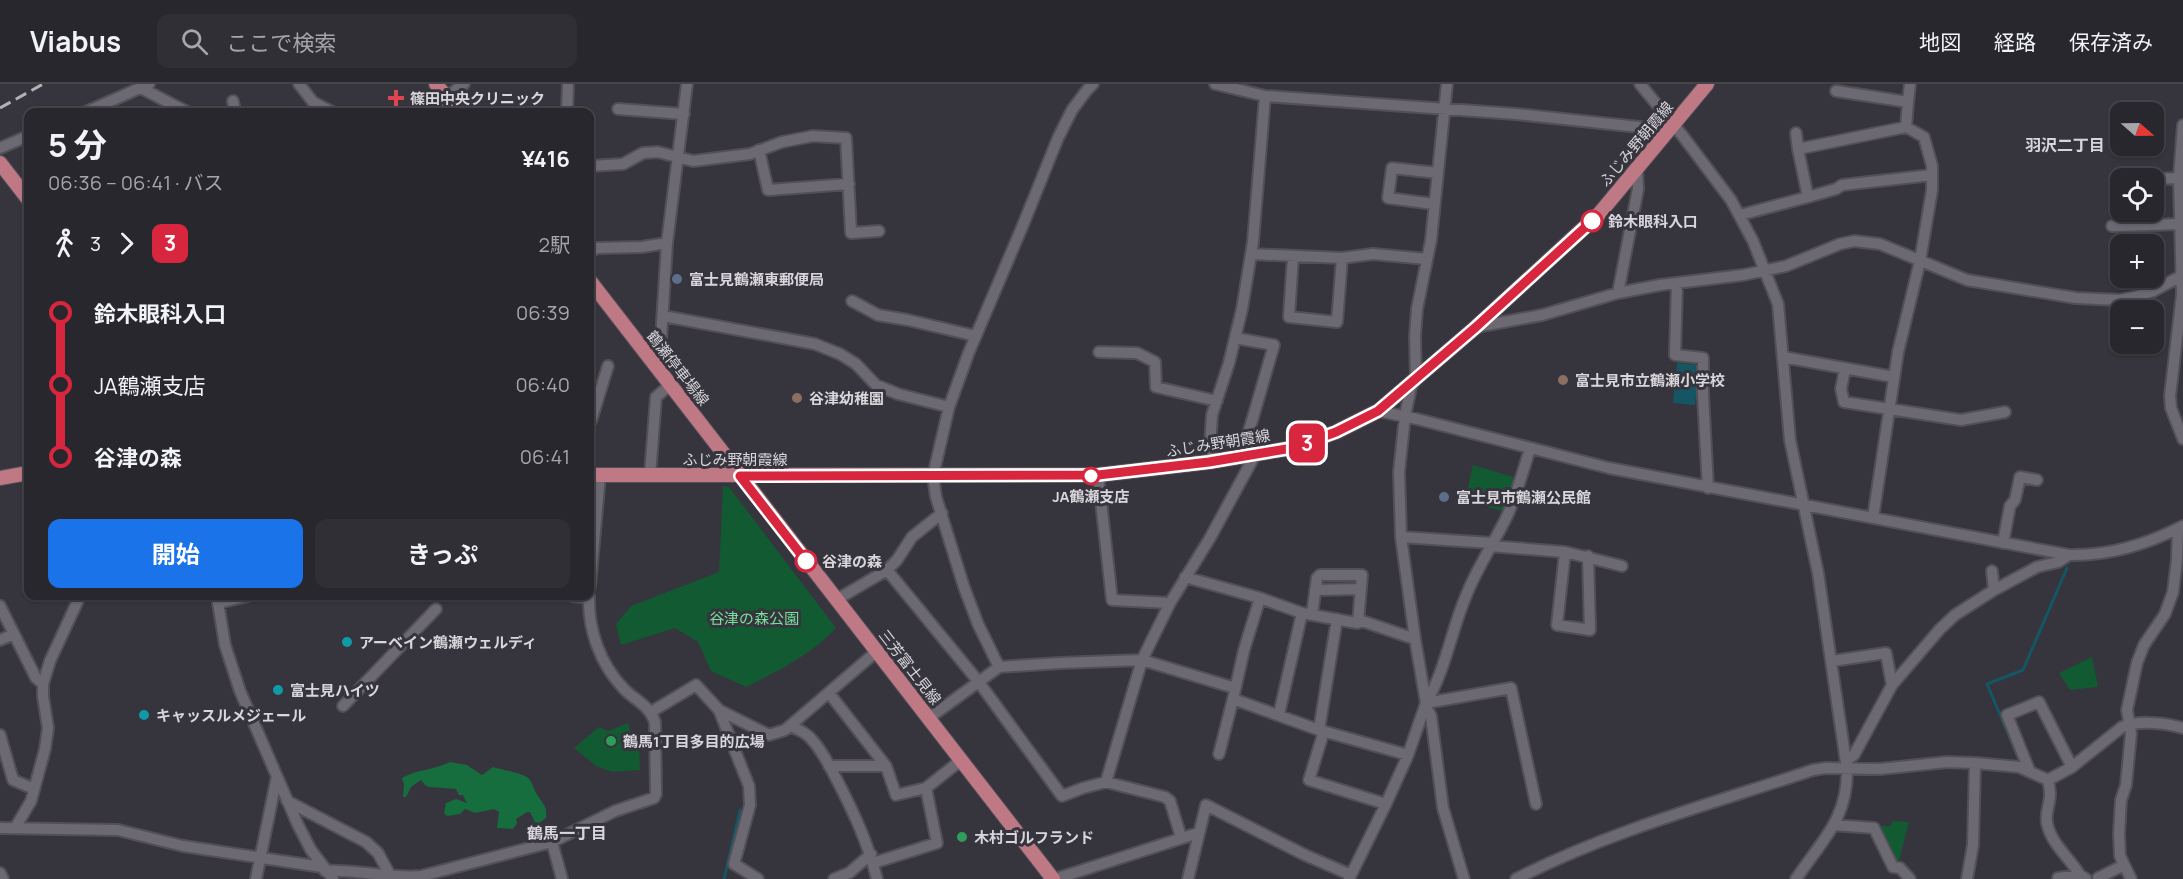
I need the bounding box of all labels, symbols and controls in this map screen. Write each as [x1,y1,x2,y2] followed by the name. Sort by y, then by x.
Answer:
[157,14,577,68] search box
[30,22,121,60] text: Viabus
[178,25,211,58] icon: search
[226,28,336,58] text: ここで検索
[1919,28,1961,56] text: 地図
[1994,28,2036,56] text: 経路
[2069,28,2153,56] text: 保存済み
[410,88,545,109] place label: 篠田中央クリニック
[387,89,405,107] marker: 篠田中央クリニック
[1594,97,1678,191] street label: ふじみ野朝霞線
[2110,102,2164,156] north arrow
[2110,102,2164,354] map controls
[48,122,107,167] text: 5 分
[2025,134,2105,156] district label: 羽沢二丁目
[521,144,570,174] text: ¥416
[2110,168,2164,222] button: locate
[48,169,224,196] text: 06:36 – 06:41 · バス
[1581,210,1603,232] marker: 鈴木眼科入口
[1608,211,1698,232] place label: 鈴木眼科入口
[48,227,81,260] icon: walk
[110,227,143,260] icon: forward
[164,229,176,257] text: 3
[90,230,101,257] text: 3
[539,231,570,258] text: 2駅
[2110,234,2164,288] button: +
[689,269,824,290] place label: 富士見鶴瀬東郵便局
[670,272,684,286] marker: 富士見鶴瀬東郵便局
[94,299,226,329] text: 鈴木眼科入口
[516,299,570,326] text: 06:39
[2110,300,2164,354] button: −
[642,326,714,410] street label: 鶴瀬停車場線
[1575,370,1725,391] place label: 富士見市立鶴瀬小学校
[94,371,206,401] text: JA鶴瀬支店
[515,371,570,398] text: 06:40
[1556,373,1570,387] marker: 富士見市立鶴瀬小学校
[809,388,884,409] place label: 谷津幼稚園
[790,391,804,405] marker: 谷津幼稚園
[1164,424,1272,462] street label: ふじみ野朝霞線
[1288,424,1326,462] line badge: 3
[1301,429,1313,457] text: 3
[94,443,182,473] text: 谷津の森
[520,443,570,470] text: 06:41
[682,449,788,470] street label: ふじみ野朝霞線
[1082,467,1100,485] marker: JA鶴瀬支店
[1052,486,1130,507] place label: JA鶴瀬支店
[1456,487,1591,508] place label: 富士見市鶴瀬公民館
[1437,490,1451,504] marker: 富士見市鶴瀬公民館
[48,519,303,588] button: 開始
[315,519,570,588] button: きっぷ
[795,550,817,572] marker: 谷津の森
[822,551,882,572] place label: 谷津の森
[709,608,799,629] park label: 谷津の森公園
[874,625,946,709] street label: 三芳富士見線
[359,632,537,653] place label: アーベイン鶴瀬ウェルディ
[340,635,354,649] marker: アーベイン鶴瀬ウェルディ
[290,680,380,701] place label: 富士見ハイツ
[271,683,285,697] marker: 富士見ハイツ
[156,705,306,726] place label: キャッスルメジェール
[137,708,151,722] marker: キャッスルメジェール
[623,731,765,752] place label: 鶴馬1丁目多目的広場
[604,734,618,748] marker: 鶴馬1丁目多目的広場
[527,822,607,844] district label: 鶴馬一丁目
[974,827,1094,848] place label: 木村ゴルフランド
[955,830,969,844] marker: 木村ゴルフランド

